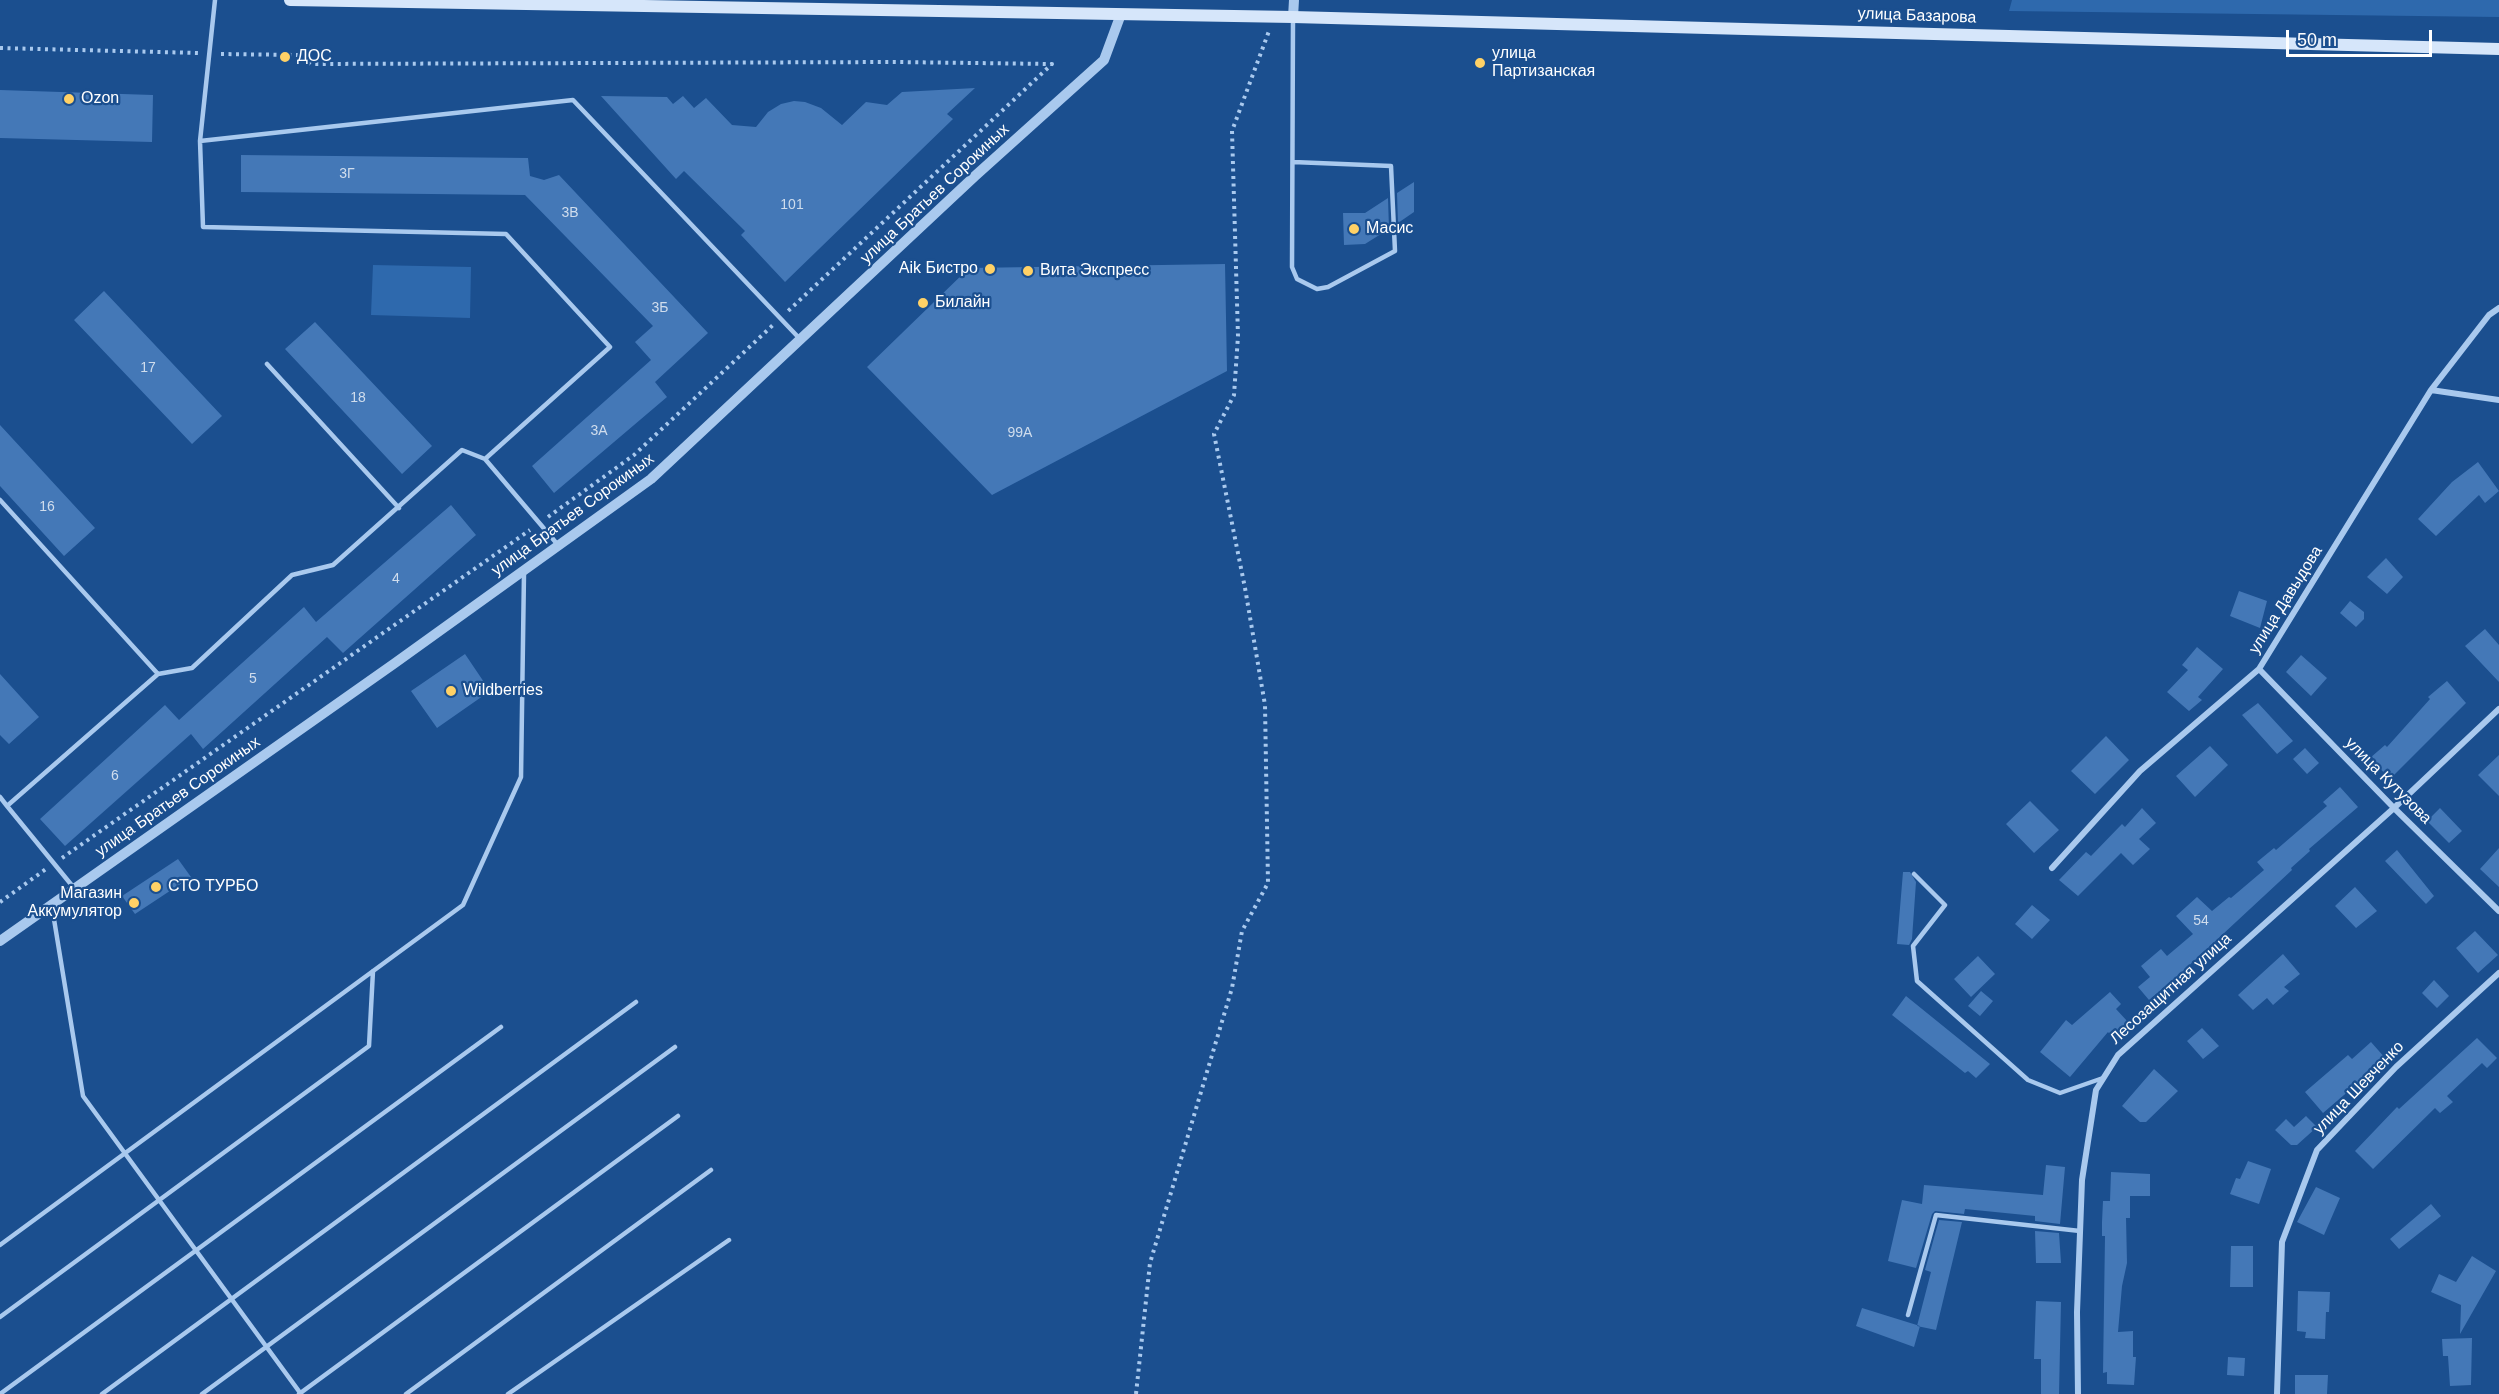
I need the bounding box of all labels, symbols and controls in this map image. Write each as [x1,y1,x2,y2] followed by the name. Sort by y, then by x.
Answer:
[1857,4,1977,28] street label: улица Базарова
[2289,18,2434,56] scale bar
[2297,30,2337,50] text: 50 m
[1492,44,1595,82] place label: улица Партизанская
[297,47,332,67] place label: ДОС
[278,50,292,64] marker: ДОС
[1473,56,1487,70] marker: улица Партизанская
[81,89,119,109] place label: Ozon
[62,92,76,106] marker: Ozon
[857,120,1013,268] street label: улица Братьев Сорокиных
[339,166,355,182] house number: 3Г
[780,197,804,213] house number: 101
[561,205,579,221] house number: 3В
[1366,219,1413,239] place label: Масис
[1347,222,1361,236] marker: Масис
[899,259,978,279] place label: Aik Бистро
[1040,261,1149,281] place label: Вита Экспресс
[983,262,997,276] marker: Aik Бистро
[1021,264,1035,278] marker: Вита Экспресс
[935,293,990,313] place label: Билайн
[916,296,930,310] marker: Билайн
[652,300,668,316] house number: 3Б
[140,360,156,376] house number: 17
[350,390,366,406] house number: 18
[590,423,608,439] house number: 3А
[1008,425,1032,441] house number: 99А
[488,450,658,580] street label: улица Братьев Сорокиных
[39,499,55,515] house number: 16
[2245,542,2327,658] street label: улица Давыдова
[392,571,400,587] house number: 4
[249,671,257,687] house number: 5
[463,681,543,701] place label: Wildberries
[444,684,458,698] marker: Wildberries
[92,733,264,861] street label: улица Братьев Сорокиных
[2341,734,2435,828] street label: улица Кутузова
[111,768,119,784] house number: 6
[168,877,258,897] place label: СТО ТУРБО
[149,880,163,894] marker: СТО ТУРБО
[28,884,122,922] place label: Магазин Аккумулятор
[127,896,141,910] marker: Магазин Аккумулятор
[2193,913,2209,929] house number: 54
[2106,929,2236,1049] street label: Лесозащитная улица
[2310,1037,2408,1139] street label: улица Шевченко

